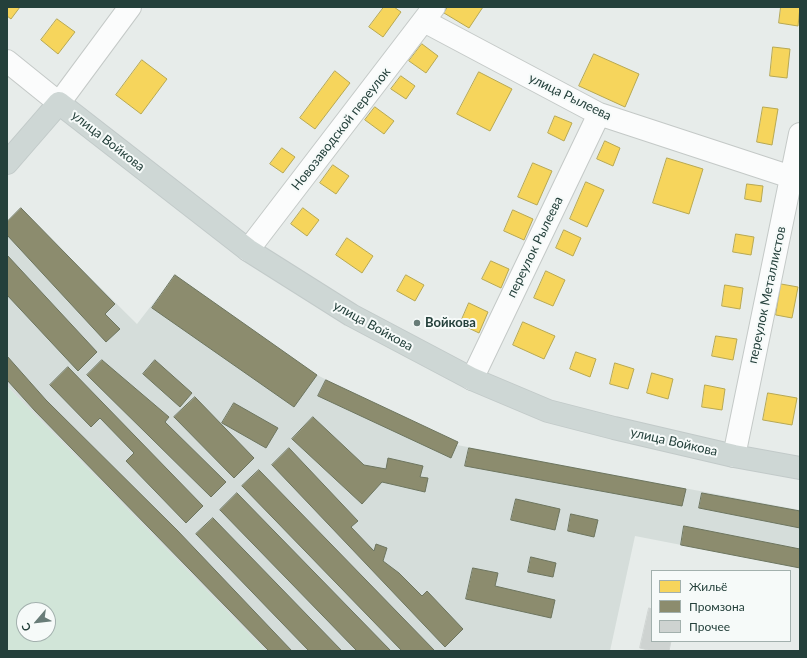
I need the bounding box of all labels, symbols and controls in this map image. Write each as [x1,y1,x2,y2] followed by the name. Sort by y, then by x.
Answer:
[288,65,394,193] street label: Новозаводской переулок
[526,70,614,124] street label: улица Рылеева
[68,108,148,174] street label: улица Войкова
[504,194,566,300] street label: переулок Рылеева
[745,225,789,365] street label: переулок Металлистов
[330,298,416,354] street label: улица Войкова
[425,315,476,331] place label: Войкова
[412,318,422,328] marker: Войкова
[629,424,719,460] street label: улица Войкова
[651,570,791,642] legend
[689,579,727,594] text: Жильё
[689,599,745,614] text: Промзона
[16,602,56,642] north arrow
[689,619,730,634] text: Прочее
[18,621,33,634] text: С

